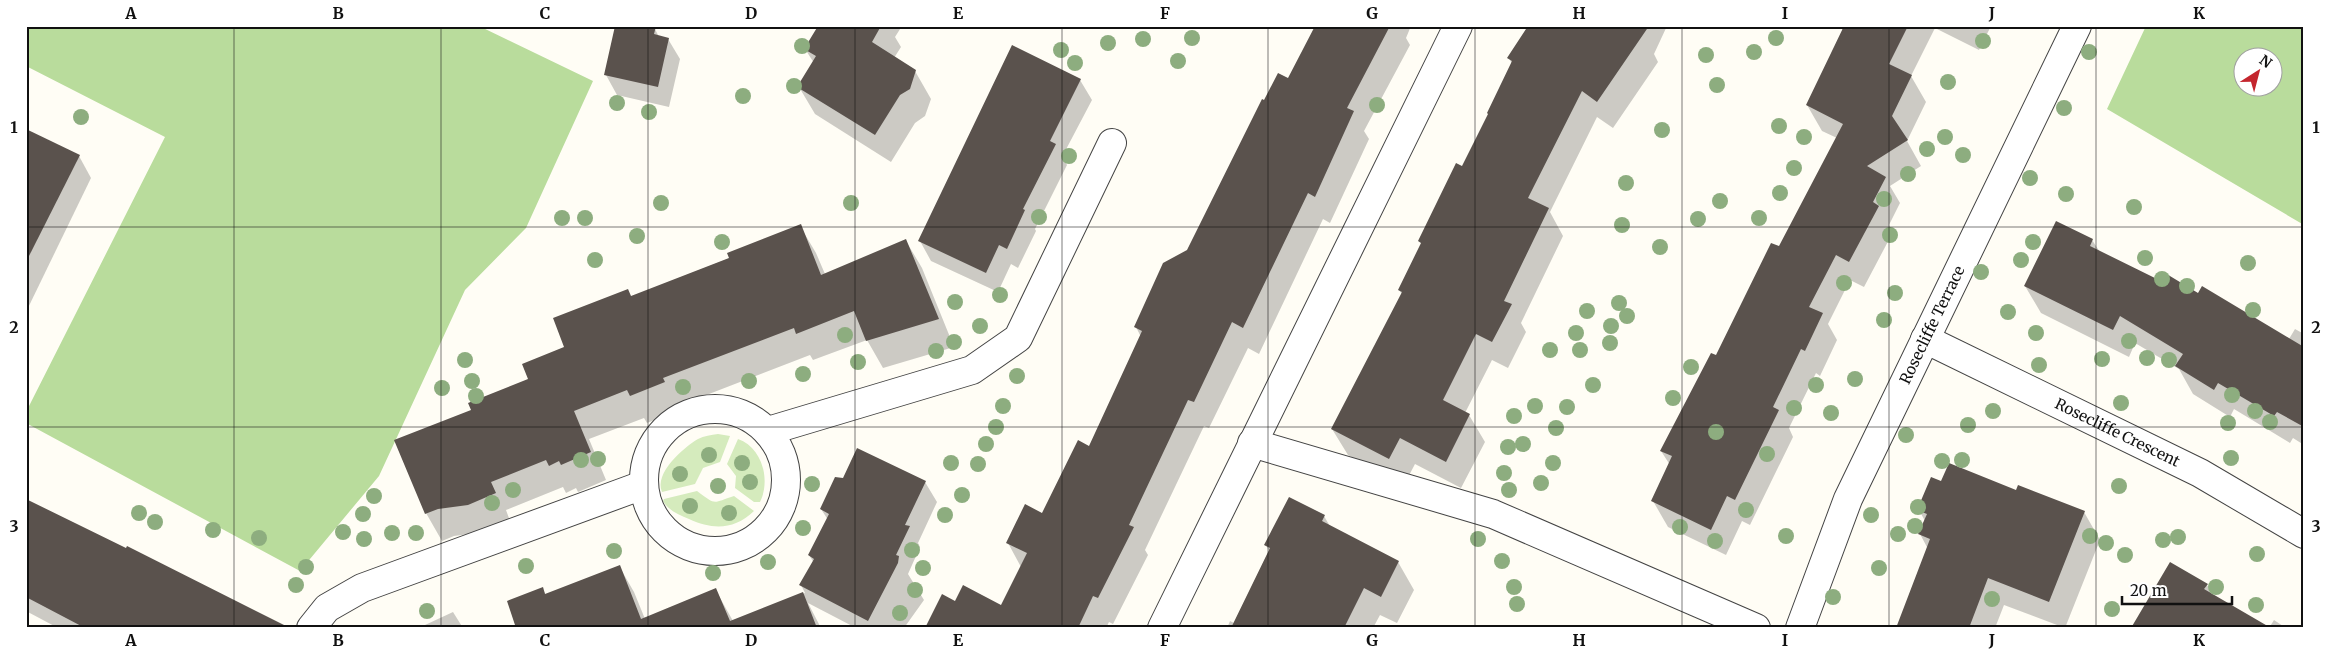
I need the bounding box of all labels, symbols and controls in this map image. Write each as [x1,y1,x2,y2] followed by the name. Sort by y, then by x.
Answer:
[124,3,137,23] text: A
[332,3,344,23] text: B
[540,3,550,23] text: C
[745,3,757,23] text: D
[953,3,964,23] text: E
[1160,3,1170,23] text: F
[1366,3,1378,23] text: G
[1572,3,1586,23] text: H
[1782,3,1788,23] text: I
[1988,3,1995,23] text: J
[2193,3,2205,23] text: K
[2232,48,2282,98] north arrow
[2256,51,2275,72] text: N
[10,117,18,137] text: 1
[2312,117,2320,137] text: 1
[1895,262,1969,387] street label: Rosecliffe Terrace
[9,317,19,337] text: 2
[2311,317,2321,337] text: 2
[2052,394,2183,471] street label: Rosecliffe Crescent
[9,516,19,536] text: 3
[2311,516,2321,536] text: 3
[2122,574,2232,606] scale bar
[2130,581,2167,600] text: 20 m
[124,630,137,650] text: A
[332,630,344,650] text: B
[540,630,550,650] text: C
[745,630,757,650] text: D
[953,630,964,650] text: E
[1160,630,1170,650] text: F
[1366,630,1378,650] text: G
[1572,630,1586,650] text: H
[1782,630,1788,650] text: I
[1988,630,1995,650] text: J
[2193,630,2205,650] text: K

